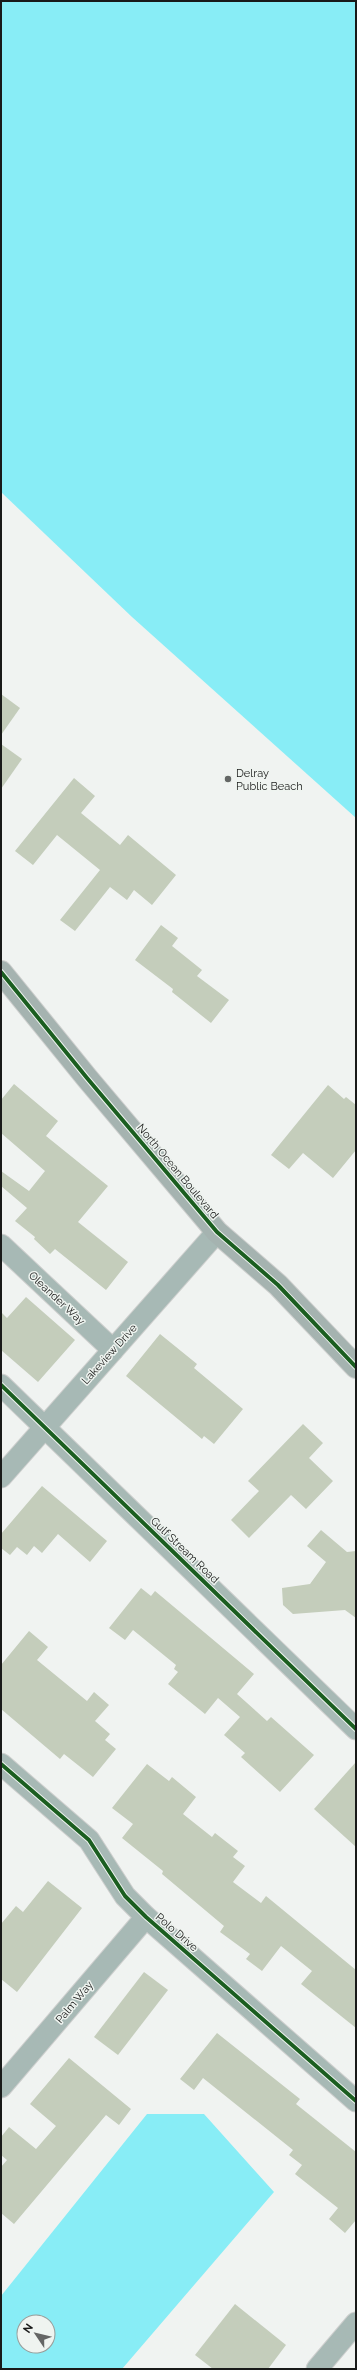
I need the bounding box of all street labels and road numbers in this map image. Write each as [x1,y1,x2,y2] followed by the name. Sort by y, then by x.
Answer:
[134,1121,221,1221] street label: North Ocean Boulevard
[26,1269,88,1328] street label: Oleander Way
[79,1321,140,1387] street label: Lakeview Drive
[148,1515,221,1586] street label: Gulf Stream Road
[153,1910,201,1955] street label: Polo Drive
[53,1979,96,2026] street label: Palm Way

